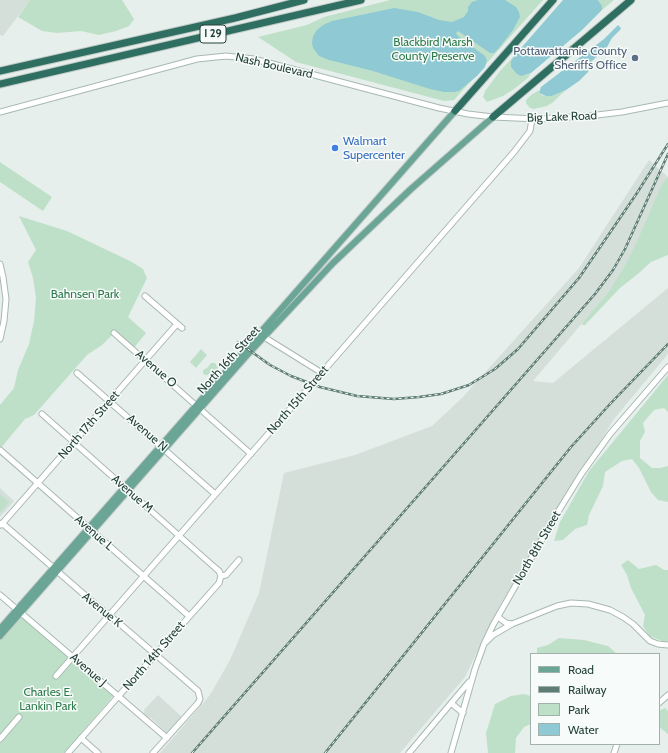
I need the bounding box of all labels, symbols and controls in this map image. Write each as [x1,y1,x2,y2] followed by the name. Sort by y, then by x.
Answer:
[200,25,226,43] road number: I 29
[392,35,474,63] park label: Blackbird Marsh County Preserve
[513,44,627,72] place label: Pottawattamie County Sheriffs Office
[234,50,314,82] street label: Nash Boulevard
[630,53,640,63] marker: Pottawattamie County Sheriffs Office
[527,109,597,125] street label: Big Lake Road
[343,134,405,162] place label: Walmart Supercenter
[330,143,340,153] marker: Walmart Supercenter
[51,287,119,301] park label: Bahnsen Park
[195,323,263,397] street label: North 16th Street
[132,347,180,391] street label: Avenue O
[264,363,332,437] street label: North 15th Street
[55,388,123,462] street label: North 17th Street
[124,411,170,455] street label: Avenue N
[108,472,156,516] street label: Avenue M
[510,508,564,588] street label: North 8th Street
[72,512,116,554] street label: Avenue L
[79,589,125,631] street label: Avenue K
[120,619,188,693] street label: North 14th Street
[67,650,109,690] street label: Avenue J
[530,653,660,745] legend
[568,662,594,677] text: Road
[568,682,606,697] text: Railway
[19,685,77,713] park label: Charles E. Lankin Park
[568,702,590,717] text: Park
[568,722,598,737] text: Water

